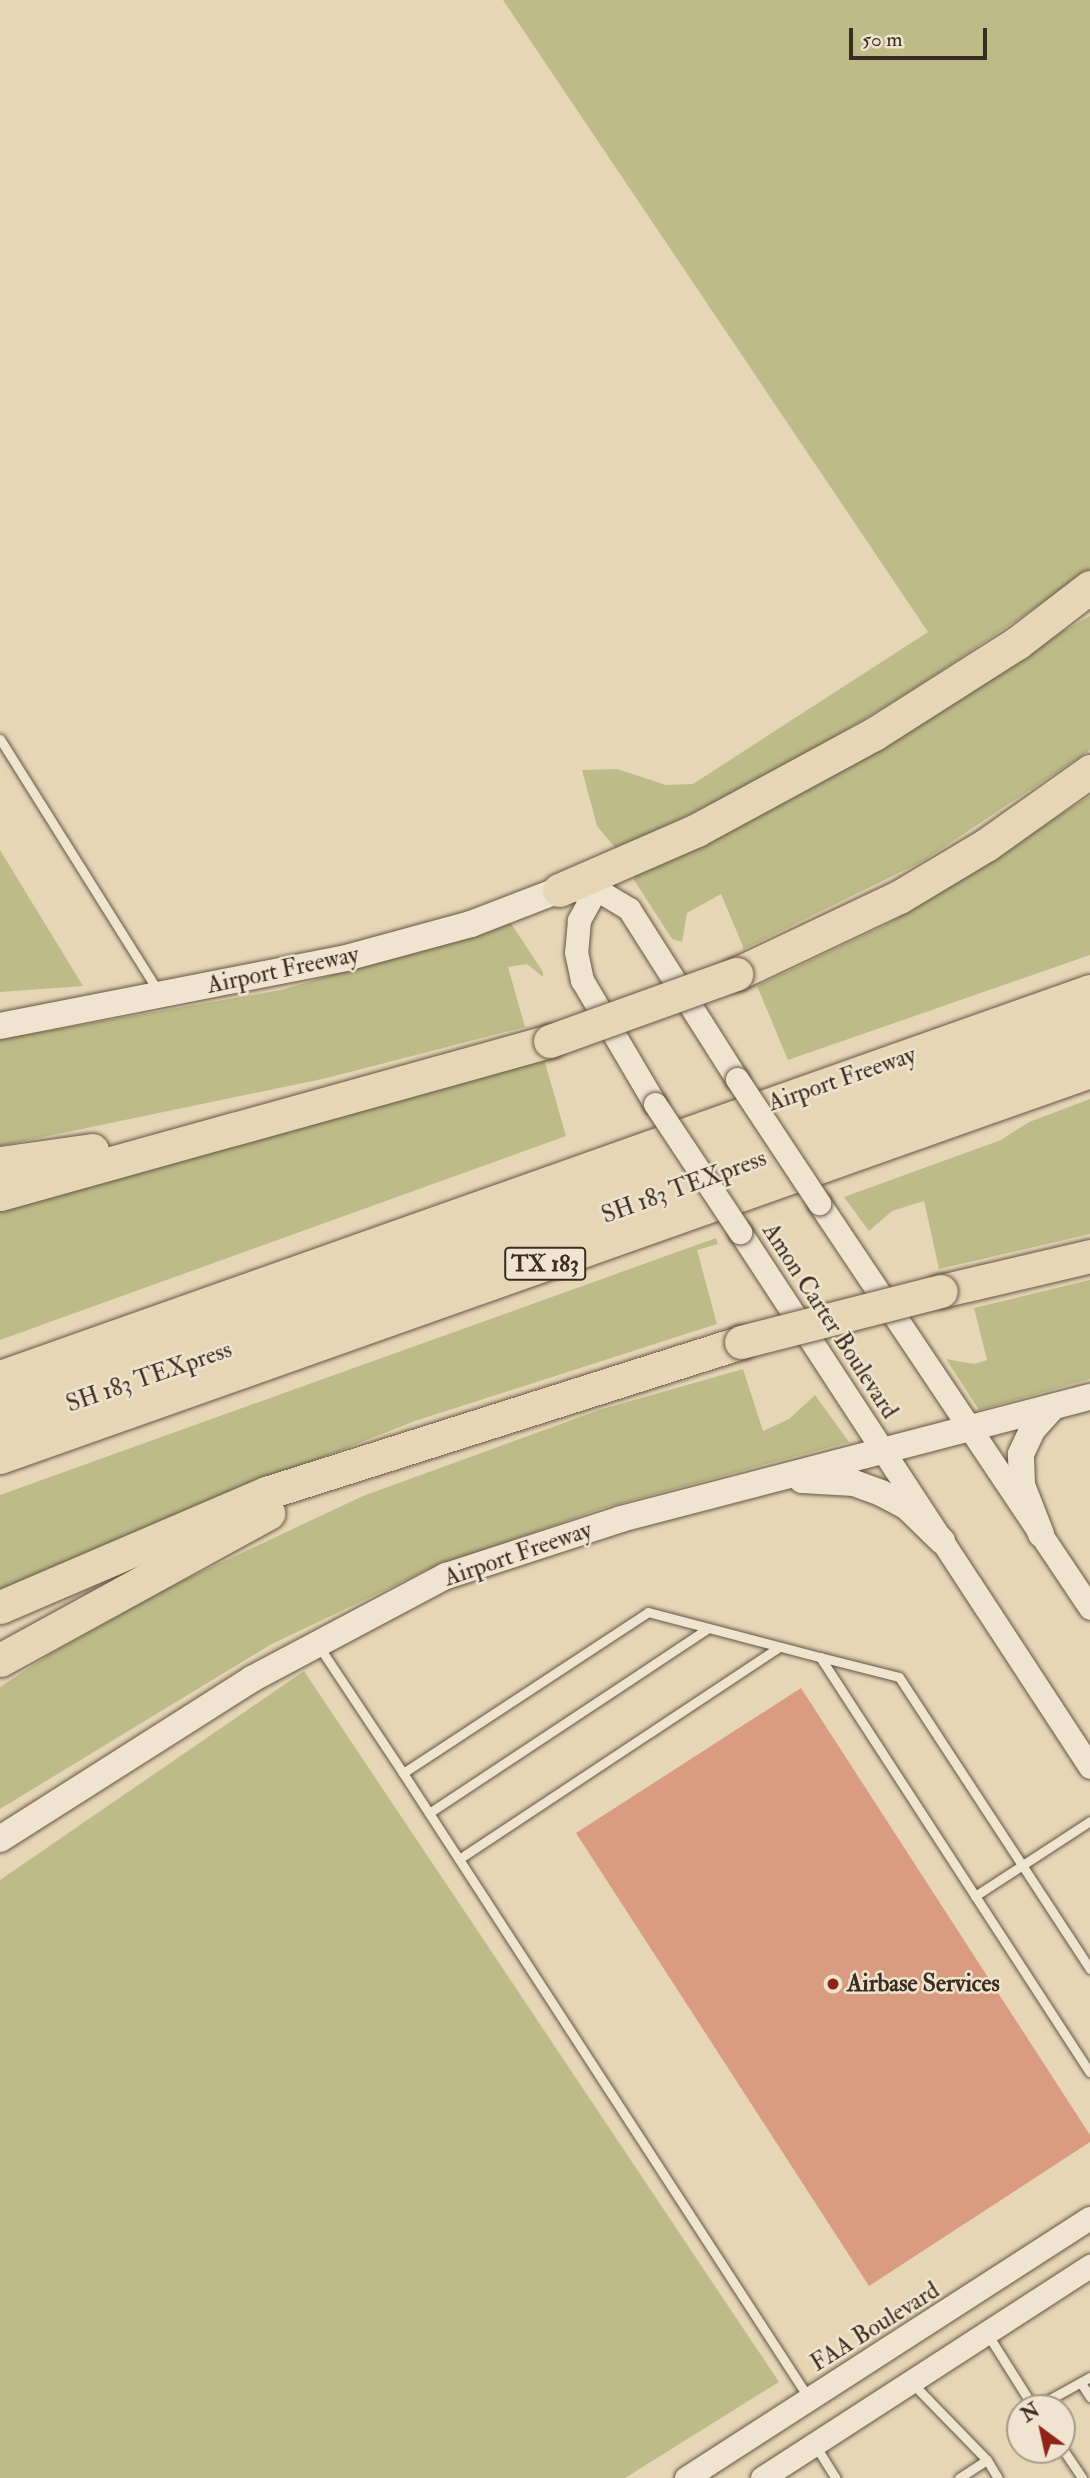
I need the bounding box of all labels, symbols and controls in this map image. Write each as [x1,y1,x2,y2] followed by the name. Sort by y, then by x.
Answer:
[852,14,990,58] scale bar
[862,26,903,53] text: 50 m
[205,940,361,1000] street label: Airport Freeway
[764,1040,920,1118] street label: Airport Freeway
[598,1144,770,1230] street label: SH 183 TEXpress
[756,1218,904,1424] street label: Amon Carter Boulevard
[503,1245,587,1284] road number: TX 183
[62,1335,236,1419] street label: SH 183 TEXpress
[440,1515,596,1593] street label: Airport Freeway
[847,1970,1000,1998] place label: Airbase Services
[825,1976,841,1992] marker: Airbase Services
[805,2276,945,2378] street label: FAA Boulevard
[1006,2394,1076,2464] north arrow
[1017,2398,1044,2428] text: N

